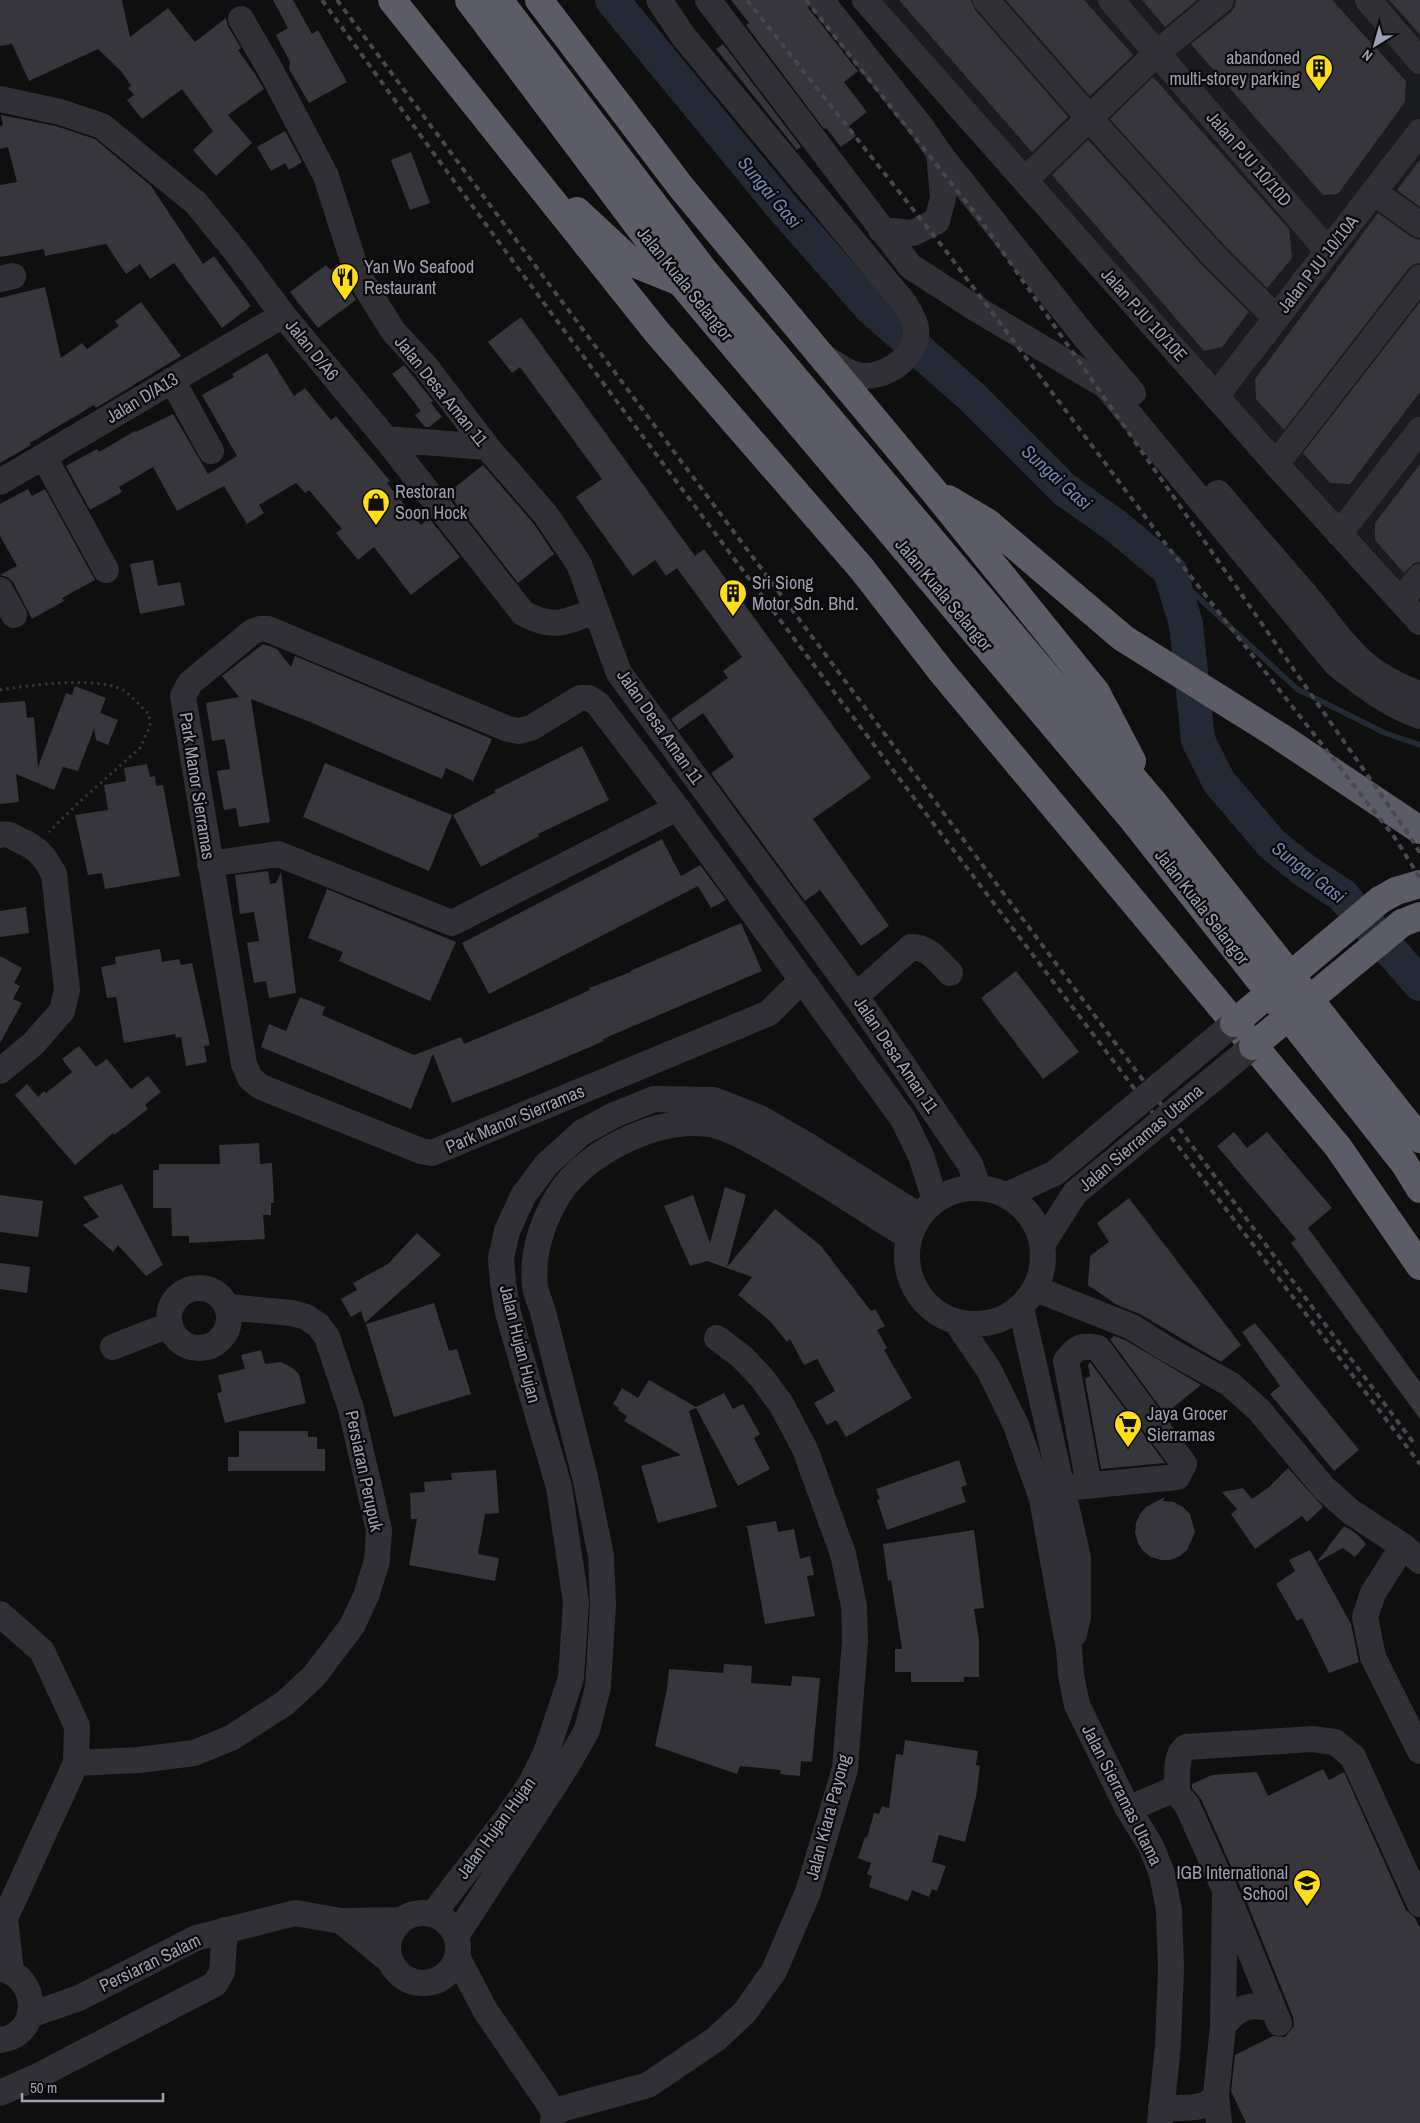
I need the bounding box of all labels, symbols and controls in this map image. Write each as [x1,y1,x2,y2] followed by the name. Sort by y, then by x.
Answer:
[1350,20,1400,70] north arrow
[1170,45,1301,91] place label: abandoned multi-storey parking
[1358,46,1376,65] text: N
[1304,53,1334,92] building icon: abandoned multi-storey parking
[1201,106,1298,212] street label: Jalan PJU 10/10D
[732,150,808,234] water label: Sungai Gasi
[1271,209,1364,318] street label: Jalan PJU 10/10A
[632,221,739,346] street label: Jalan Kuala Selangor
[364,254,474,300] place label: Yan Wo Seafood Restaurant
[330,262,360,301] restaurant icon: Yan Wo Seafood Restaurant
[1096,262,1193,367] street label: Jalan PJU 10/10E
[280,314,345,386] street label: Jalan D/A6
[389,330,494,452] street label: Jalan Desa Aman 11
[101,366,183,429] street label: Jalan D/A13
[1016,438,1098,516] water label: Sungai Gasi
[395,479,468,525] place label: Restoran Soon Hock
[361,487,391,526] shop icon: Restoran Soon Hock
[890,533,999,657] street label: Jalan Kuala Selangor
[752,570,859,616] place label: Sri Siong Motor Sdn. Bhd.
[718,578,748,617] building icon: Sri Siong Motor Sdn. Bhd.
[611,664,710,790] street label: Jalan Desa Aman 11
[174,711,221,861] street label: Park Manor Sierramas
[1267,835,1352,909] water label: Sungai Gasi
[1149,844,1255,970] street label: Jalan Kuala Selangor
[848,992,945,1118] street label: Jalan Desa Aman 11
[442,1078,588,1159] street label: Park Manor Sierramas
[1073,1078,1208,1197] street label: Jalan Sierramas Utama
[494,1282,547,1405] street label: Jalan Hujan Hujan
[1147,1401,1227,1447] place label: Jaya Grocer Sierramas
[339,1408,390,1534] street label: Persiaran Perupuk
[1113,1409,1143,1448] supermarket icon: Jaya Grocer Sierramas
[1076,1720,1169,1870] street label: Jalan Sierramas Utama
[799,1751,856,1882] street label: Jalan Kiara Payong
[450,1772,541,1884] street label: Jalan Hujan Hujan
[1176,1860,1288,1906] place label: IGB International School
[1292,1868,1322,1907] school or university icon: IGB International School
[95,1927,205,1998] street label: Persiaran Salam
[22,2070,164,2102] scale bar
[30,2077,57,2098] text: 50 m

